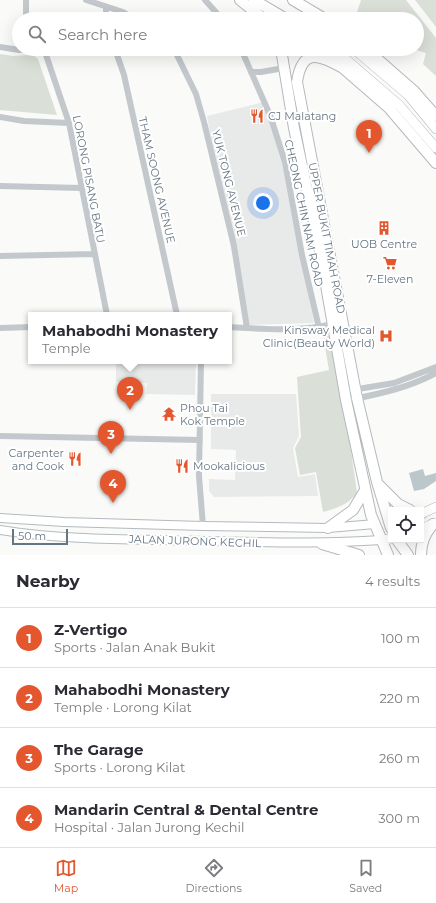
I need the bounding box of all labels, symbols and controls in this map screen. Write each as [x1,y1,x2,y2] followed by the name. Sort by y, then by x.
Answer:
[12,12,424,56] search box
[26,23,48,45] icon: search
[58,25,147,44] text: Search here
[249,108,265,124] restaurant icon: CJ Malatang
[268,109,336,123] place label: CJ Malatang
[70,114,108,244] street label: LORONG PISANG BATU
[136,115,178,245] street label: THAM SOONG AVENUE
[356,120,382,153] pin: 1
[209,128,249,238] street label: YUK TONG AVENUE
[282,138,326,288] street label: CHEONG CHIN NAM ROAD
[305,161,349,315] street label: UPPER BUKIT TIMAH ROAD
[253,193,273,213] your location
[376,220,392,236] building icon: UOB Centre
[351,237,417,251] place label: UOB Centre
[382,255,398,271] supermarket icon: 7-Eleven
[367,272,413,286] place label: 7-Eleven
[28,312,232,364] popup
[42,321,218,340] text: Mahabodhi Monastery
[263,323,375,350] place label: Kinsway Medical Clinic(Beauty World)
[378,328,394,344] hospital icon: Kinsway Medical Clinic(Beauty World)
[42,340,91,356] text: Temple
[117,377,143,410] pin: 2
[180,401,245,428] place label: Phou Tai Kok Temple
[161,406,177,422] temple icon: Phou Tai Kok Temple
[98,421,124,454] pin: 3
[9,446,64,473] place label: Carpenter and Cook
[67,451,83,467] restaurant icon: Carpenter and Cook
[174,458,190,474] restaurant icon: Mookalicious
[193,459,266,473] place label: Mookalicious
[100,470,126,503] pin: 4
[388,507,424,543] map controls
[388,507,424,543] button: locate
[12,527,68,546] scale bar
[18,529,46,543] text: 50 m
[127,532,262,550] street label: JALAN JURONG KECHIL
[16,571,80,591] text: Nearby
[365,573,420,589] text: 4 results
[54,620,127,639] text: Z-Vertigo
[26,630,32,646] text: 1
[381,630,420,646] text: 100 m
[54,639,216,655] text: Sports · Jalan Anak Bukit
[54,680,230,699] text: Mahabodhi Monastery
[25,690,33,706] text: 2
[379,690,420,706] text: 220 m
[54,699,192,715] text: Temple · Lorong Kilat
[54,740,143,759] text: The Garage
[25,750,33,766] text: 3
[379,750,420,766] text: 260 m
[54,759,185,775] text: Sports · Lorong Kilat
[54,800,318,819] text: Mandarin Central & Dental Centre
[25,810,33,826] text: 4
[378,810,420,826] text: 300 m
[54,819,244,835] text: Hospital · Jalan Jurong Kechil
[54,857,78,895] tab: Map
[186,857,242,895] tab: Directions
[349,857,382,895] tab: Saved

